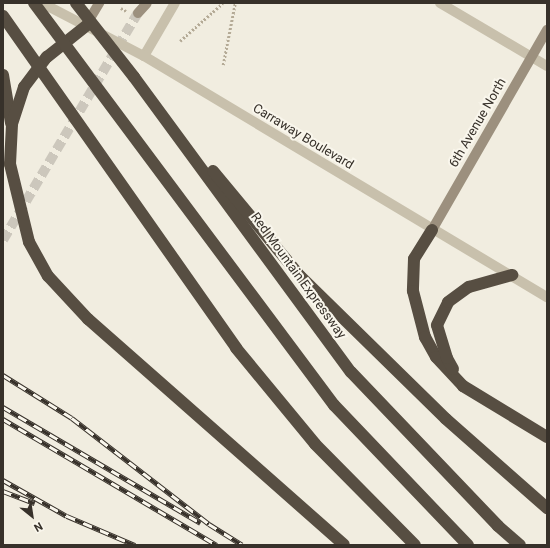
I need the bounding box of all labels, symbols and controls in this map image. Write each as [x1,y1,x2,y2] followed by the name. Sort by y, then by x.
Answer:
[446,76,510,170] street label: 6th Avenue North
[250,101,356,173] street label: Carraway Boulevard
[247,210,349,342] street label: Red Mountain Expressway
[12,496,52,536] north arrow
[32,519,45,534] text: N

